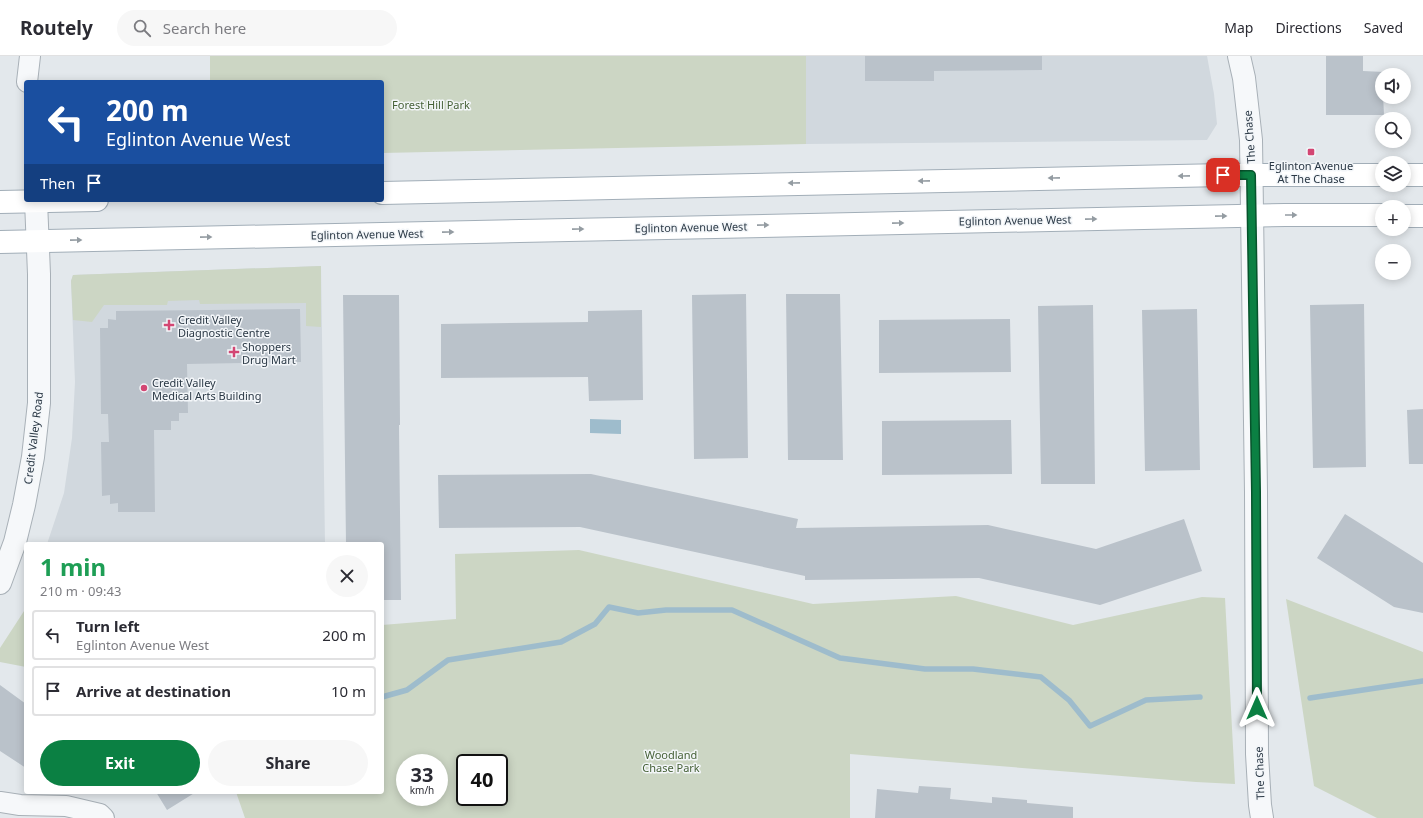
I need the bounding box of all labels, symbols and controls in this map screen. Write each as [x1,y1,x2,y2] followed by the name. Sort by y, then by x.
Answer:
[117,10,397,46] search box
[20,15,93,41] text: Routely
[131,17,153,39] icon: search
[163,18,246,38] text: Search here
[1224,18,1253,37] text: Map
[1275,18,1342,37] text: Directions
[1364,18,1403,37] text: Saved
[1375,68,1411,280] map controls
[1375,68,1411,104] button: sound
[106,91,189,129] text: 200 m
[40,96,92,148] icon: left
[392,97,470,112] park label: Forest Hill Park
[1240,110,1258,164] street label: The Chase
[1375,112,1411,148] button: search
[106,127,290,151] text: Eglinton Avenue West
[1306,147,1316,157] marker: Eglinton Avenue At The Chase
[1375,156,1411,192] button: layers
[1206,158,1240,192] pin
[1269,158,1353,186] place label: Eglinton Avenue At The Chase
[1212,164,1234,186] icon: arrive
[83,172,105,194] icon: arrive
[40,173,75,193] text: Then
[1177,173,1190,179] one-way arrow
[1047,175,1060,181] one-way arrow
[917,178,930,184] one-way arrow
[788,180,800,187] one-way arrow
[1375,200,1411,236] button: +
[959,212,1071,228] street label: Eglinton Avenue West
[1285,212,1298,218] one-way arrow
[1215,213,1228,219] one-way arrow
[1085,215,1097,222] one-way arrow
[635,219,747,235] street label: Eglinton Avenue West
[892,219,904,226] one-way arrow
[757,222,769,229] one-way arrow
[311,226,423,242] street label: Eglinton Avenue West
[572,226,584,233] one-way arrow
[442,229,455,235] one-way arrow
[200,234,213,240] one-way arrow
[70,237,83,243] one-way arrow
[1375,244,1411,280] button: −
[178,312,270,340] place label: Credit Valley Diagnostic Centre
[163,319,175,331] marker: Credit Valley Diagnostic Centre
[242,339,296,367] place label: Shoppers Drug Mart
[229,347,239,357] marker: Shoppers Drug Mart
[152,375,261,403] place label: Credit Valley Medical Arts Building
[139,383,149,393] marker: Credit Valley Medical Arts Building
[20,391,46,485] street label: Credit Valley Road
[40,550,106,583] text: 1 min
[326,555,368,597] button: close
[40,582,121,600] text: 210 m · 09:43
[76,616,140,636] text: Turn left
[42,624,64,646] icon: left
[322,625,366,645] text: 200 m
[76,636,209,654] text: Eglinton Avenue West
[42,680,64,702] icon: arrive
[76,681,231,701] text: Arrive at destination
[331,681,366,701] text: 10 m
[1236,687,1278,729] position arrow
[40,740,200,786] button: Exit
[208,740,368,786] button: Share
[1251,746,1267,800] street label: The Chase
[642,747,700,775] park label: Woodland Chase Park
[456,754,508,806] speed limit sign: 40
[411,761,433,788] text: 33
[410,783,434,797] text: km/h

